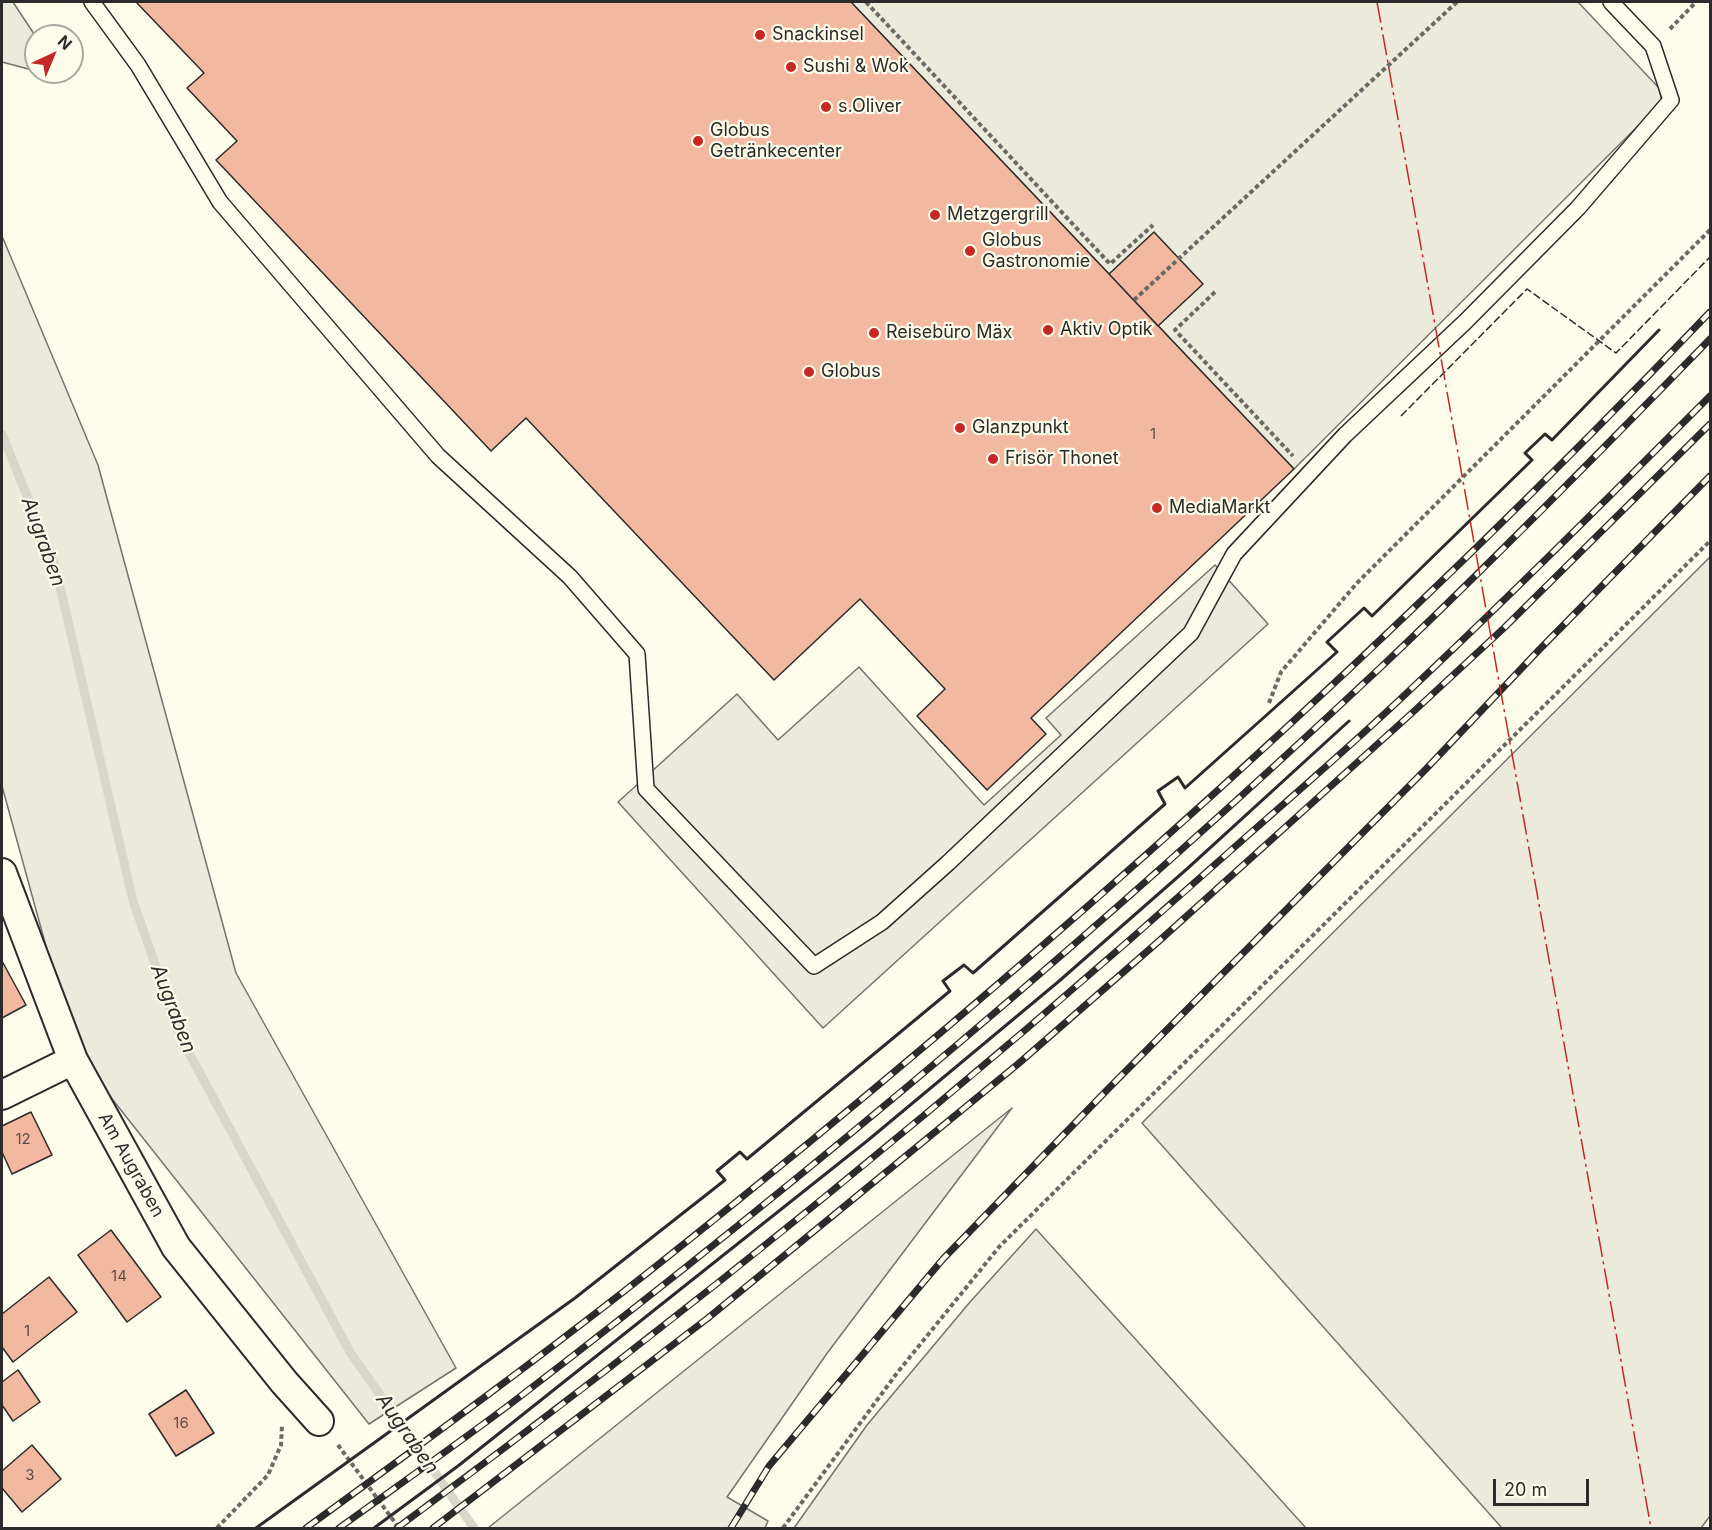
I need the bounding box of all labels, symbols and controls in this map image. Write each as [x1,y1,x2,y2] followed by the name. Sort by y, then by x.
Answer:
[24,24,84,84] north arrow
[772,24,864,46] place label: Snackinsel
[753,28,767,42] marker: Snackinsel
[54,31,76,54] text: N
[803,56,909,78] place label: Sushi & Wok
[784,60,798,74] marker: Sushi & Wok
[838,96,901,118] place label: s.Oliver
[819,100,833,114] marker: s.Oliver
[710,120,842,162] place label: Globus Getränkecenter
[691,134,705,148] marker: Globus Getränkecenter
[947,204,1049,226] place label: Metzgergrill
[928,208,942,222] marker: Metzgergrill
[982,230,1090,272] place label: Globus Gastronomie
[963,244,977,258] marker: Globus Gastronomie
[1060,319,1153,341] place label: Aktiv Optik
[886,322,1012,344] place label: Reisebüro Mäx
[1041,323,1055,337] marker: Aktiv Optik
[867,326,881,340] marker: Reisebüro Mäx
[821,361,881,383] place label: Globus
[802,365,816,379] marker: Globus
[972,417,1069,439] place label: Glanzpunkt
[953,421,967,435] marker: Glanzpunkt
[1150,425,1156,443] house number: 1
[1005,448,1119,470] place label: Frisör Thonet
[986,452,1000,466] marker: Frisör Thonet
[16,494,70,590] water label: Augraben
[1169,497,1270,519] place label: MediaMarkt
[1150,501,1164,515] marker: MediaMarkt
[145,961,201,1057] water label: Augraben
[93,1109,169,1221] street label: Am Augraben
[15,1130,31,1148] house number: 12
[111,1267,127,1285] house number: 14
[24,1322,30,1340] house number: 1
[371,1389,443,1479] water label: Augraben
[173,1414,189,1432] house number: 16
[25,1466,35,1484] house number: 3
[1496,1467,1592,1505] scale bar
[1504,1479,1547,1500] text: 20 m

